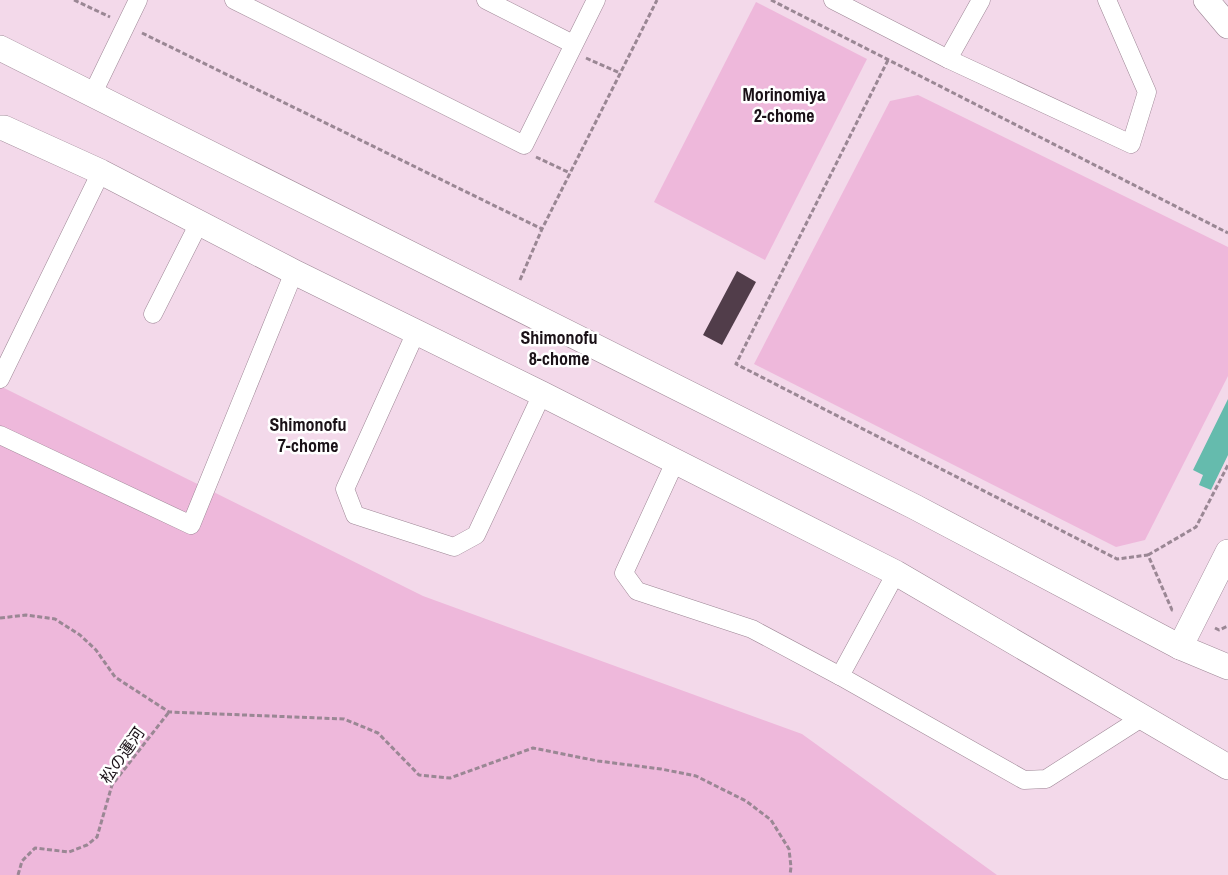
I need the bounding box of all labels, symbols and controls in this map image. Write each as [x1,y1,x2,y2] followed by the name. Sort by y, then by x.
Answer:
[743,82,826,128] district label: Morinomiya 2-chome
[520,325,598,371] district label: Shimonofu 8-chome
[269,412,347,458] district label: Shimonofu 7-chome
[95,722,149,788] street label: 松の運河

